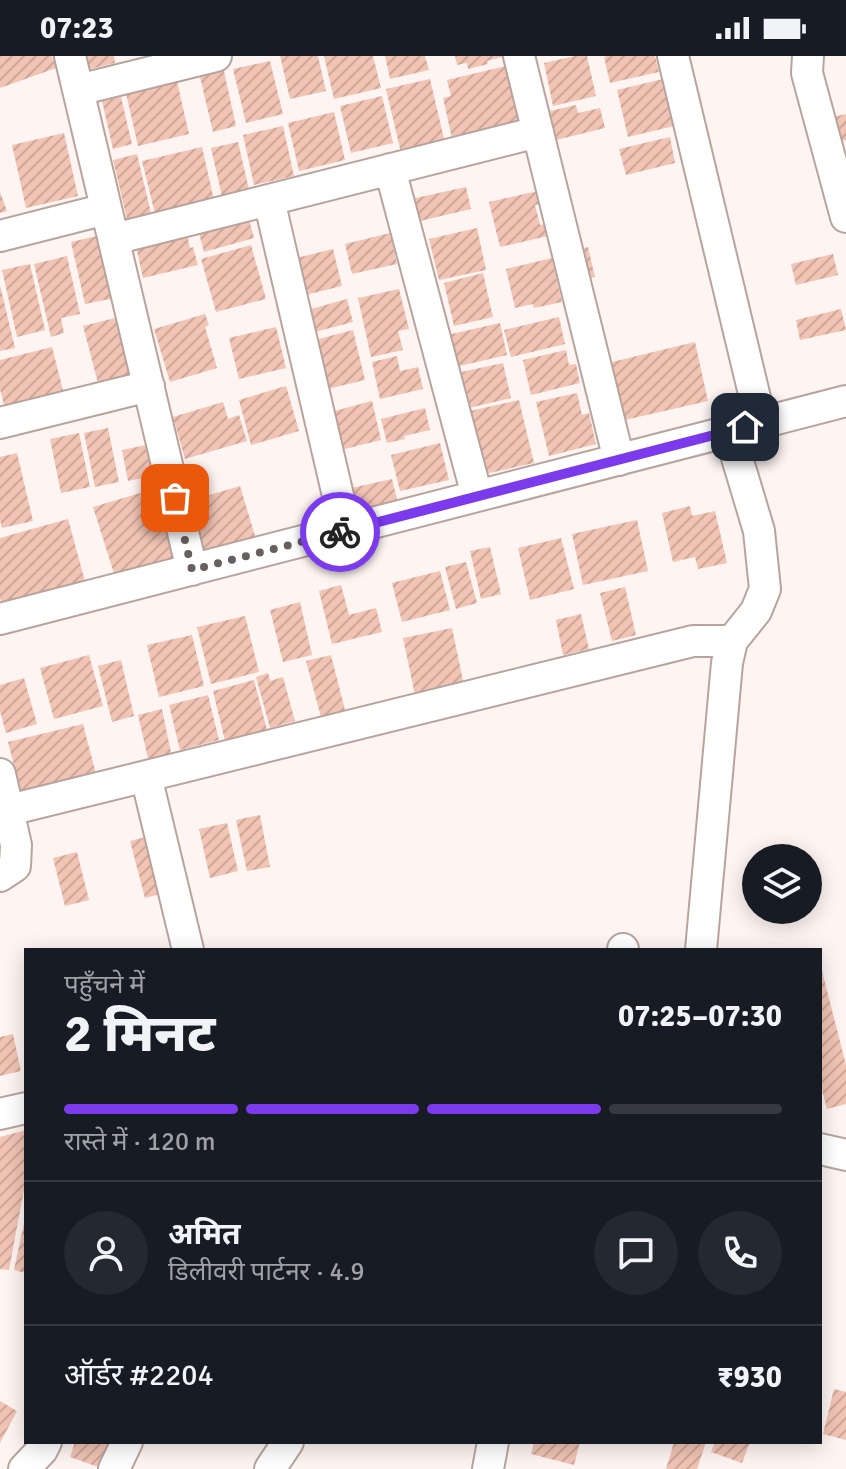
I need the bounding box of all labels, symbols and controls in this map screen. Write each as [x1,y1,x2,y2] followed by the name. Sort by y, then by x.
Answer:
[40,10,114,47] text: 07:23
[711,393,779,461] pin
[723,405,767,449] icon: home
[141,464,209,532] pin
[153,476,197,520] icon: bag
[300,492,380,572] courier
[318,510,362,554] icon: bike
[742,844,822,924] map controls
[742,844,822,924] button: layers
[64,969,145,1001] text: पहुँचने में
[618,998,782,1035] text: 07:25–07:30
[64,1002,215,1066] text: 2 मिनट
[64,1126,216,1158] text: रास्ते में · 120 m
[64,1211,148,1295] button: person
[594,1211,678,1295] button: chat
[698,1211,782,1295] button: phone
[168,1216,241,1253] text: अमित
[168,1256,365,1288] text: डिलीवरी पार्टनर · 4.9
[64,1357,214,1394] text: ऑर्डर #2204
[717,1359,782,1396] text: ₹930

